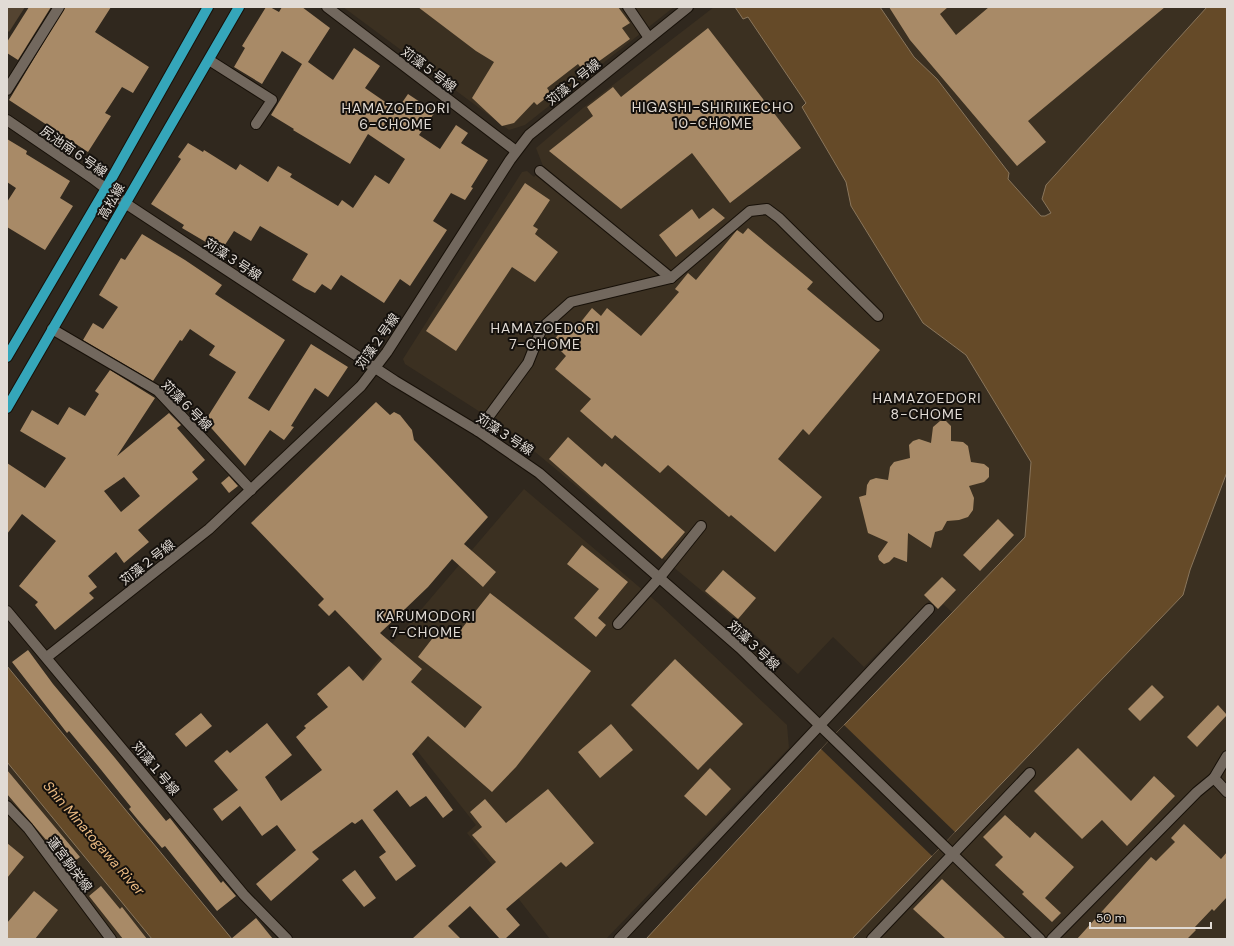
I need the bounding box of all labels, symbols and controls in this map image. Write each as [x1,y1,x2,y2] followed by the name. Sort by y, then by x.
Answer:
[398,43,460,96] street label: 苅藻５号線
[543,55,604,109] street label: 苅藻２号線
[632,98,794,132] district label: HIGASHI-SHIRIIKECHO 10-CHOME
[342,99,451,133] district label: HAMAZOEDORI 6-CHOME
[37,122,111,181] street label: 尻池南６号線
[94,180,129,222] street label: 高松線
[201,235,265,284] street label: 苅藻３号線
[352,310,403,373] street label: 苅藻２号線
[491,319,600,353] district label: HAMAZOEDORI 7-CHOME
[158,376,216,434] street label: 苅藻６号線
[873,389,982,423] district label: HAMAZOEDORI 8-CHOME
[473,410,537,459] street label: 苅藻３号線
[116,536,178,589] street label: 苅藻２号線
[376,607,476,641] district label: KARUMODORI 7-CHOME
[724,617,783,674] street label: 苅藻３号線
[128,738,183,799] street label: 苅藻１号線
[39,777,149,900] water label: Shin Minatogawa River
[43,833,96,895] street label: 蓮宮駒栄線
[1090,904,1211,930] scale bar
[1096,910,1125,926] text: 50 m

